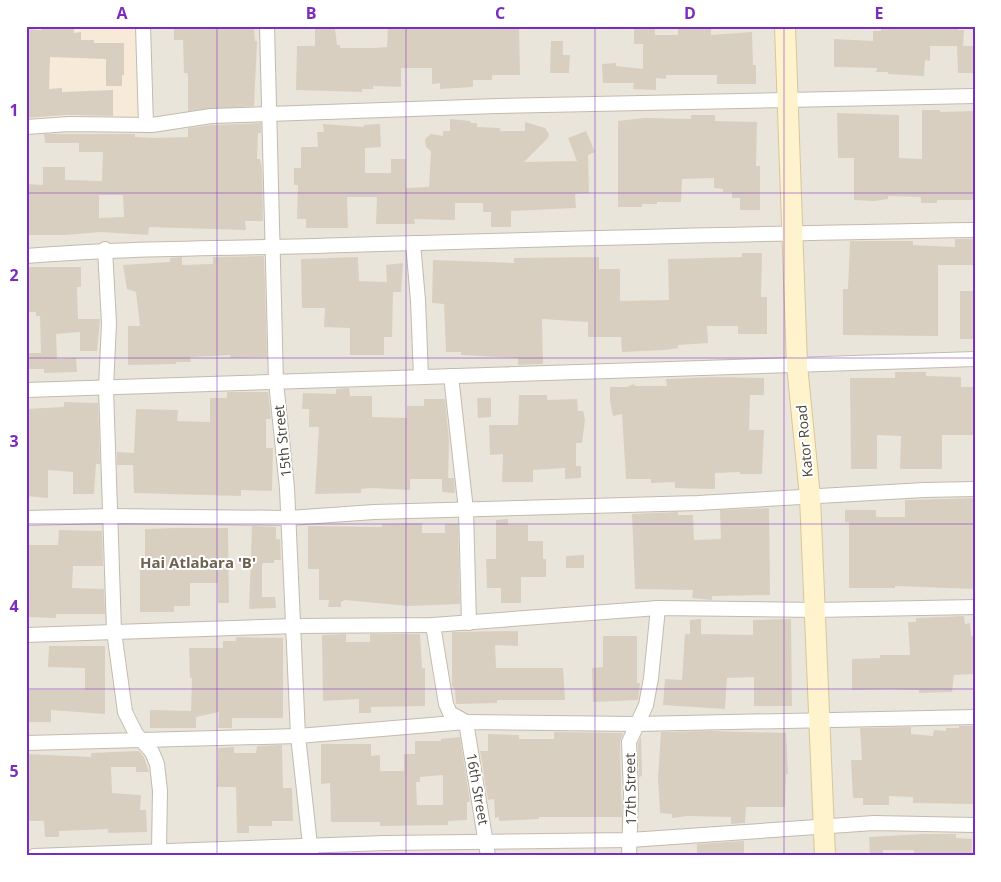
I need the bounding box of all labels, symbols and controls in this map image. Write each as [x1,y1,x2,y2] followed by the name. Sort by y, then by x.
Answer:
[116,2,128,24] text: A
[306,2,316,24] text: B
[495,2,505,24] text: C
[684,2,696,24] text: D
[875,2,884,24] text: E
[9,99,19,121] text: 1
[9,264,19,286] text: 2
[269,404,295,478] street label: 15th Street
[791,404,817,478] street label: Kator Road
[9,430,19,452] text: 3
[140,552,256,572] district label: Hai Atlabara 'B'
[9,595,19,617] text: 4
[462,752,494,826] street label: 16th Street
[620,753,640,825] street label: 17th Street
[9,760,19,782] text: 5

